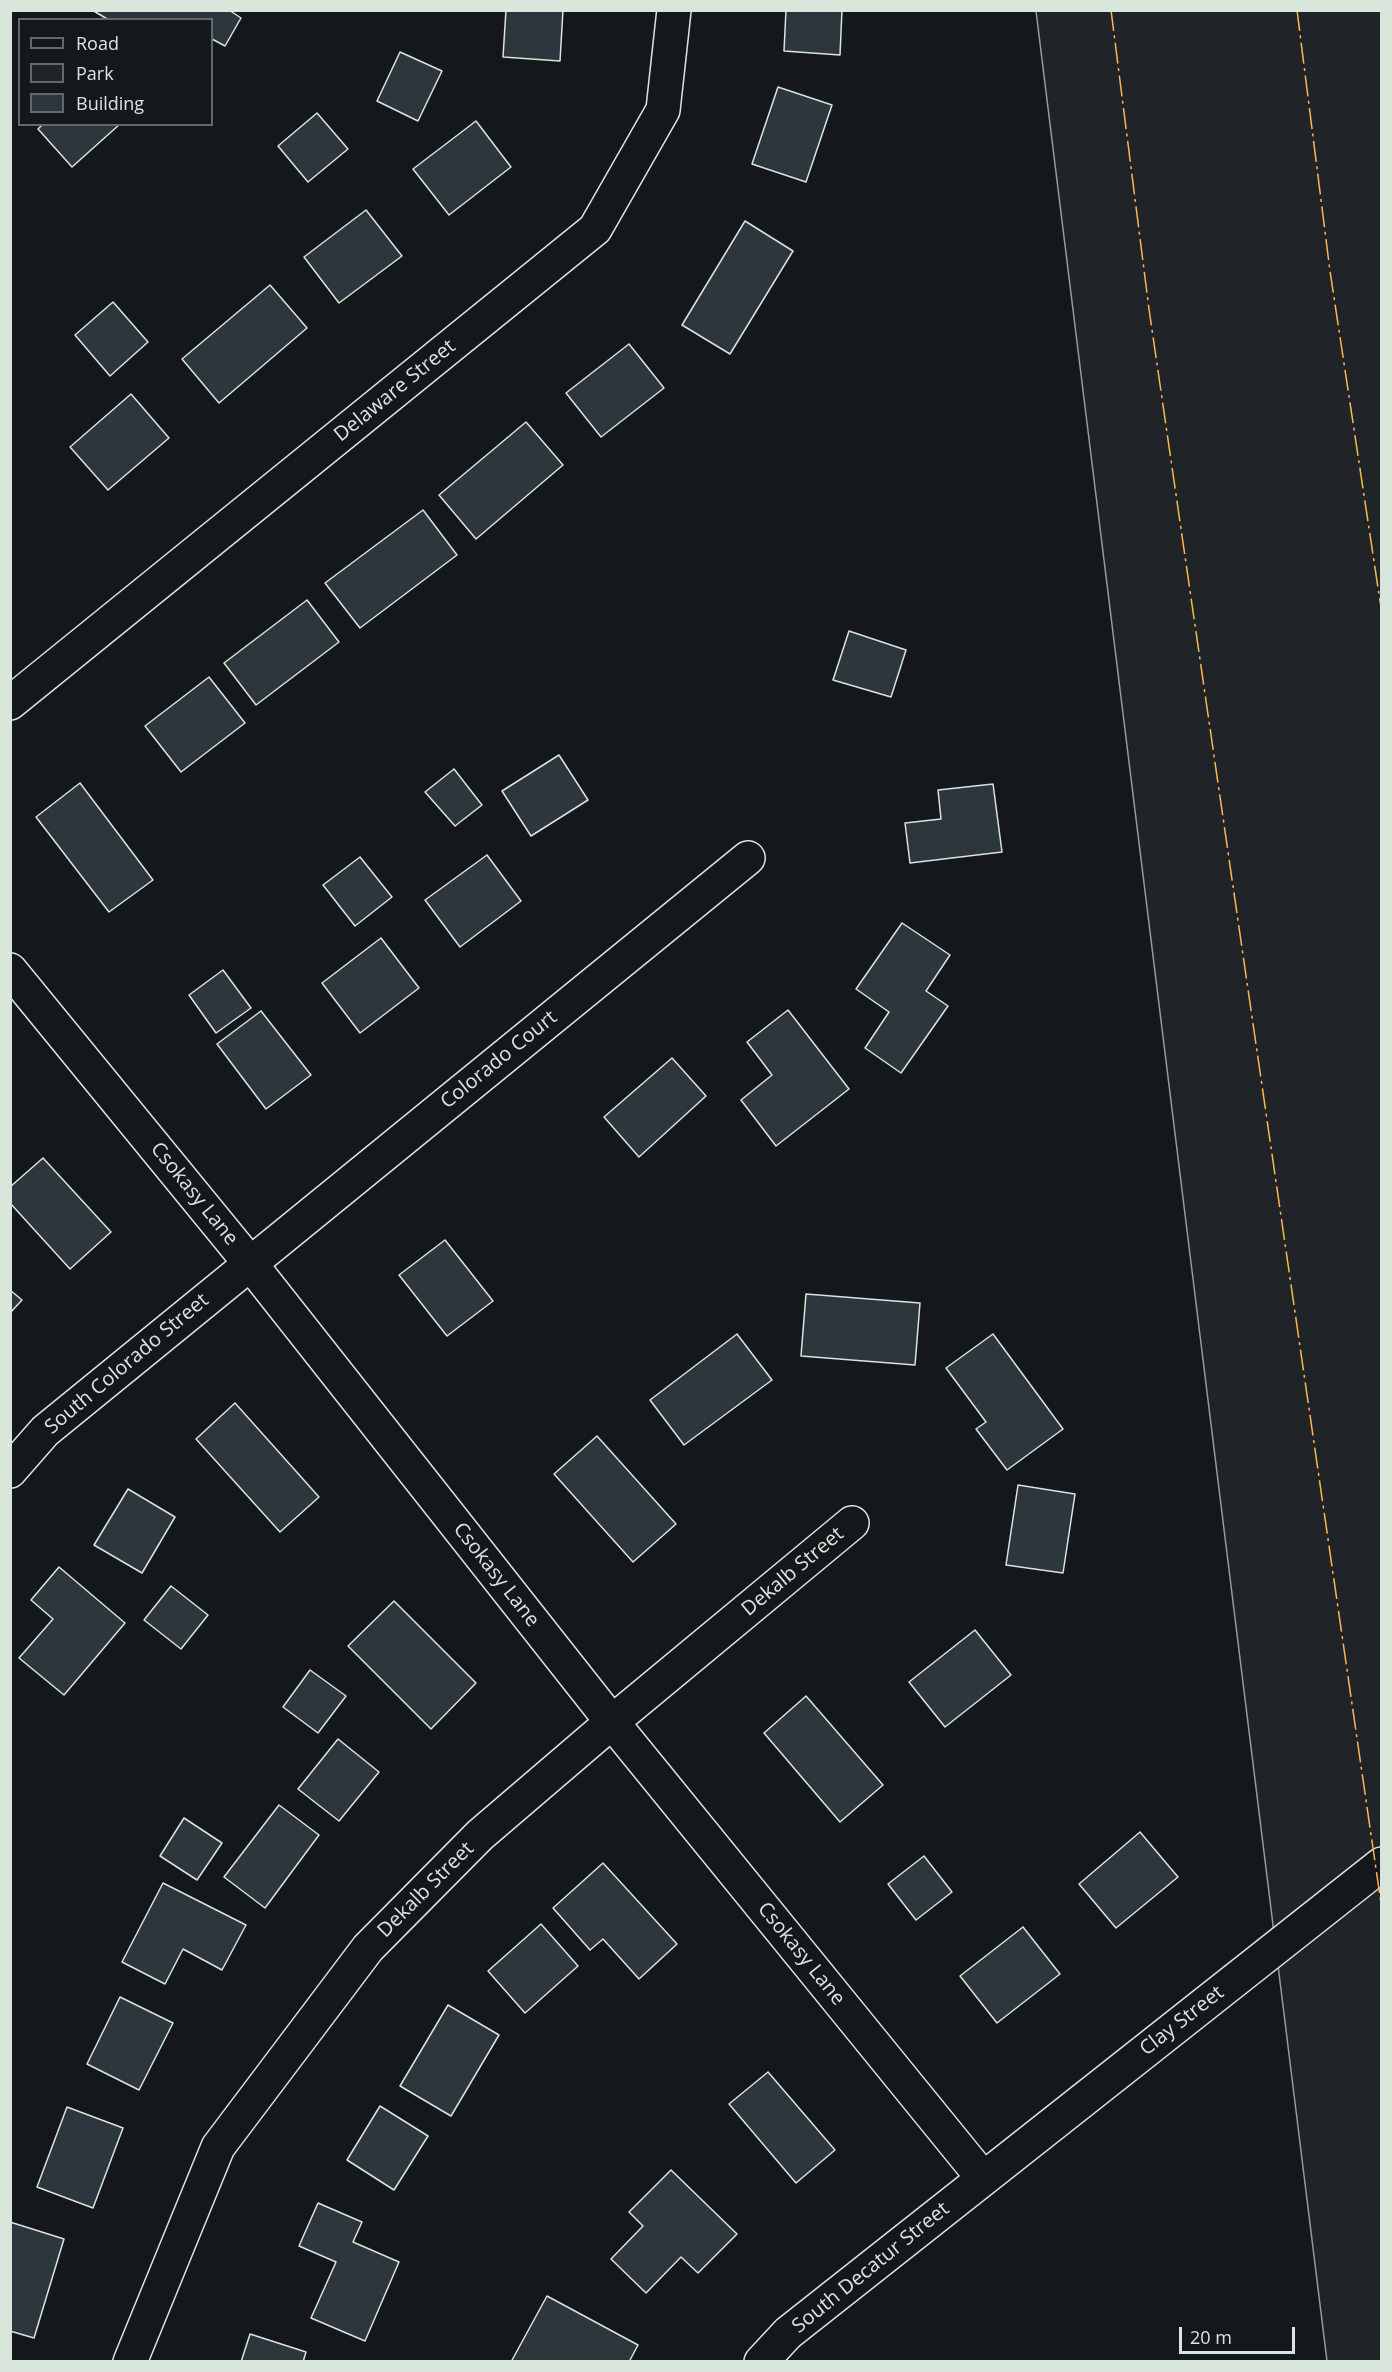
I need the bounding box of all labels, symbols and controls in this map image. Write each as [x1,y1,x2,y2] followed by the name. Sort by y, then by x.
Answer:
[18,18,213,126] legend
[76,31,119,55] text: Road
[76,61,114,85] text: Park
[76,91,144,115] text: Building
[330,335,460,447] street label: Delaware Street
[436,1006,562,1114] street label: Colorado Court
[145,1138,243,1250] street label: Csokasy Lane
[40,1289,214,1439] street label: South Colorado Street
[448,1518,544,1632] street label: Csokasy Lane
[737,1522,849,1622] street label: Dekalb Street
[373,1837,479,1943] street label: Dekalb Street
[752,1898,850,2010] street label: Csokasy Lane
[1135,1981,1229,2061] street label: Clay Street
[788,2197,954,2339] street label: South Decatur Street
[1182,2315,1298,2353] scale bar
[1190,2325,1232,2349] text: 20 m

